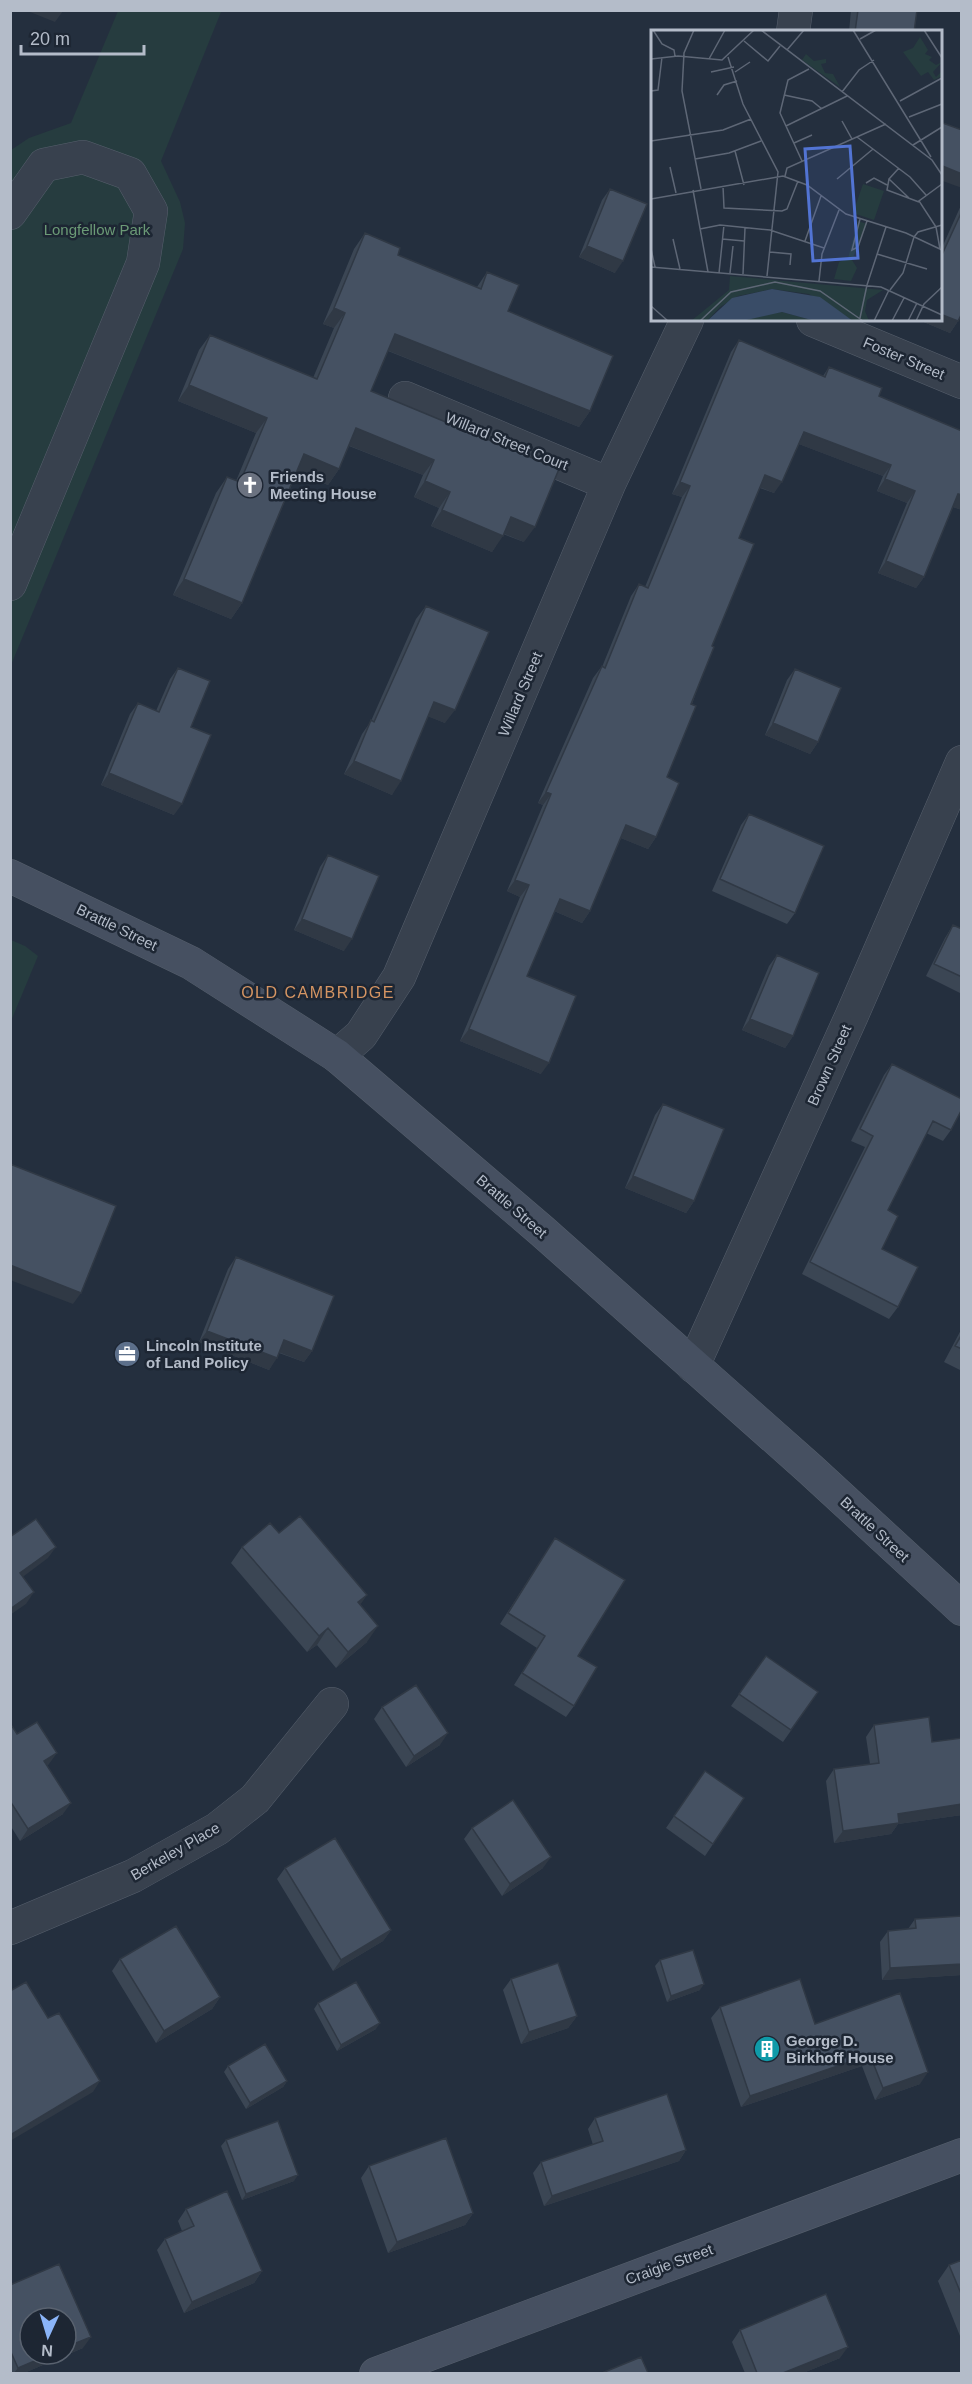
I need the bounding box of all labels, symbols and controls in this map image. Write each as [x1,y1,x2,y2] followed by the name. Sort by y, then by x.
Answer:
[21,18,144,56] scale bar
[30,29,70,49] text: 20 m
[651,30,942,321] inset map
[44,221,151,238] park label: Longfellow Park
[861,333,948,383] street label: Foster Street
[443,409,572,474] street label: Willard Street Court
[270,468,377,502] place label: Friends Meeting House
[235,470,265,500] church icon: Friends Meeting House
[495,648,546,739] street label: Willard Street
[74,900,161,954] street label: Brattle Street
[241,984,395,1001] district label: OLD CAMBRIDGE
[804,1021,855,1108] street label: Brown Street
[473,1171,551,1242] street label: Brattle Street
[146,1337,262,1371] place label: Lincoln Institute of Land Policy
[112,1339,142,1369] office icon: Lincoln Institute of Land Policy
[837,1493,913,1566] street label: Brattle Street
[127,1819,223,1883] street label: Berkeley Place
[786,2032,894,2066] place label: George D. Birkhoff House
[752,2034,782,2064] building icon: George D. Birkhoff House
[623,2240,716,2288] street label: Craigie Street
[18,2306,78,2366] north arrow
[41,2342,53,2359] text: N

